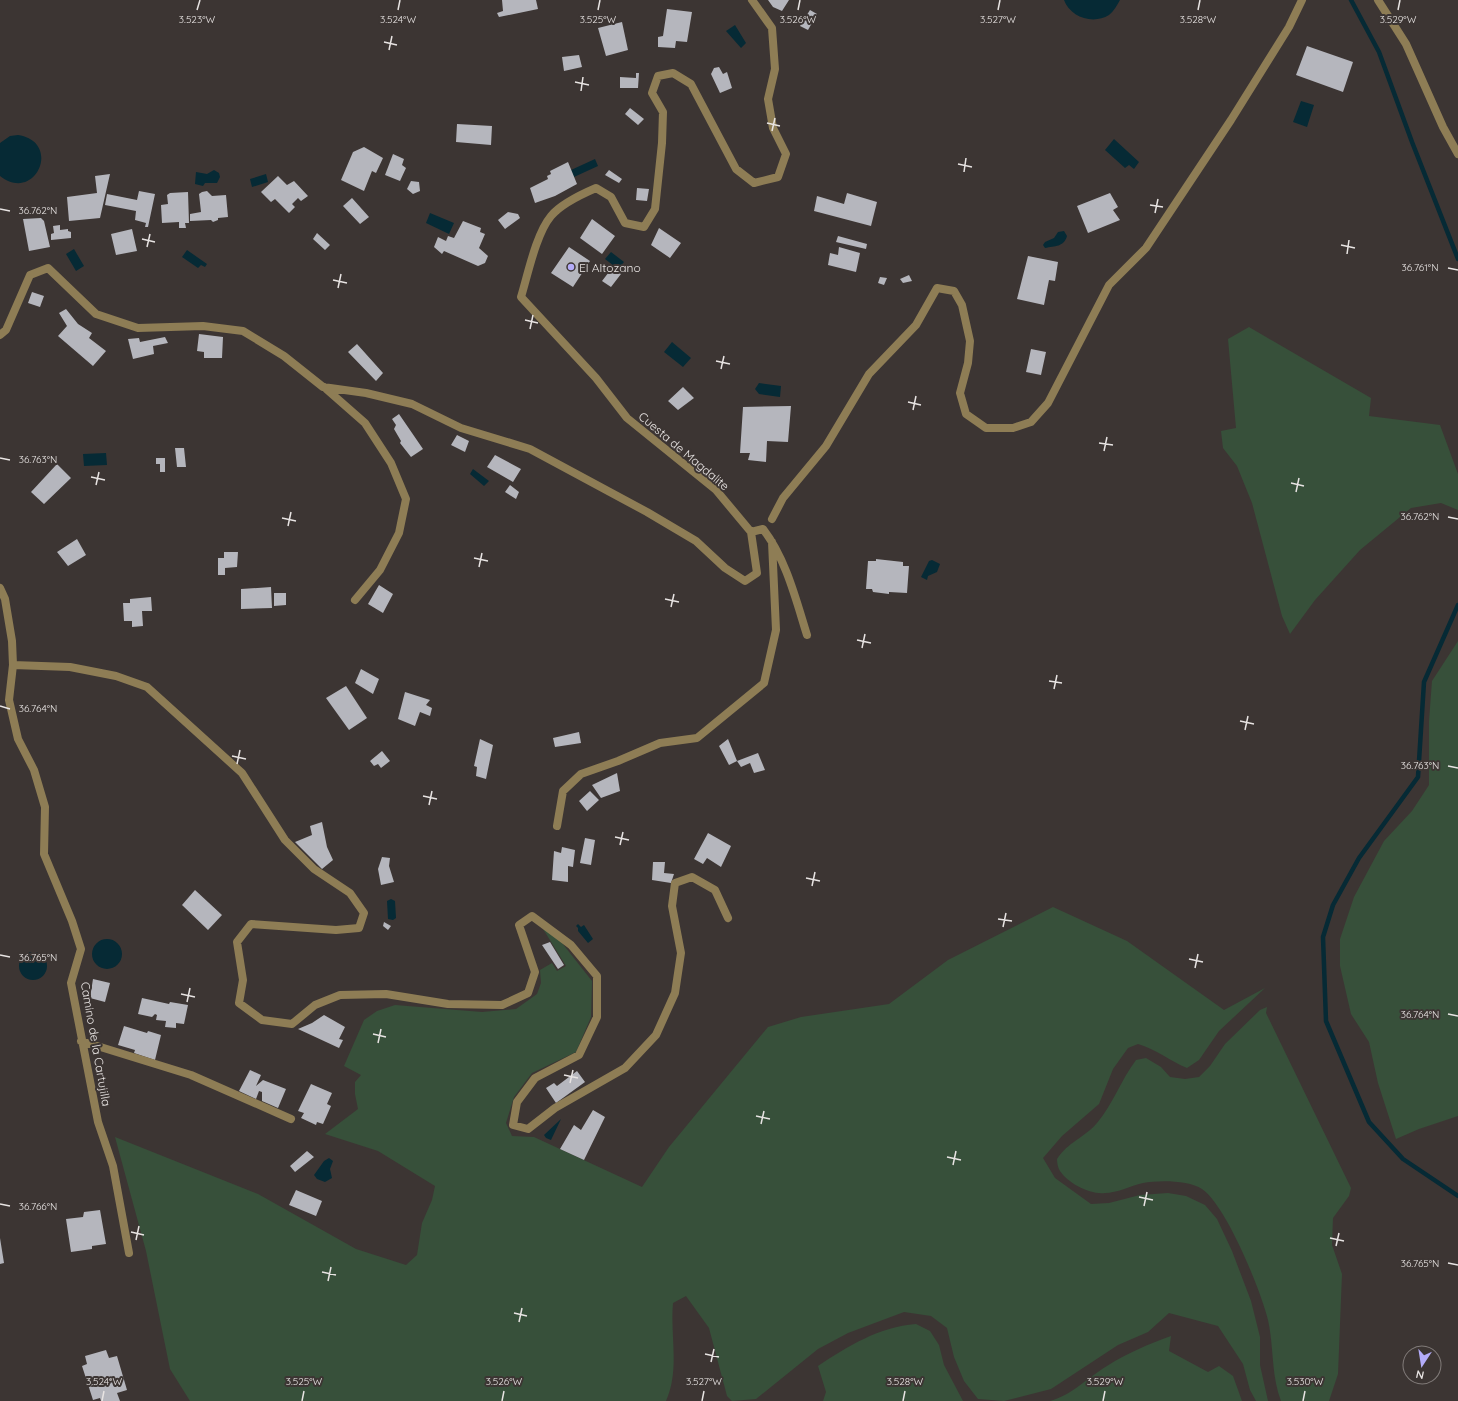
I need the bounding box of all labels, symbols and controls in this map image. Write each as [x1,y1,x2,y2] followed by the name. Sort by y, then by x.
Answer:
[179,13,215,26] text: 3.523°W
[380,13,416,26] text: 3.524°W
[580,13,617,26] text: 3.525°W
[780,13,817,26] text: 3.526°W
[980,13,1016,26] text: 3.527°W
[1180,13,1217,26] text: 3.528°W
[1380,13,1417,26] text: 3.529°W
[19,204,57,217] text: 36.762°N
[579,260,641,275] place label: El Altozano
[1402,261,1438,274] text: 36.761°N
[566,262,576,272] marker: El Altozano
[635,409,733,494] street label: Cuesta de Magdalite
[19,453,57,466] text: 36.763°N
[1401,510,1439,523] text: 36.762°N
[19,702,57,715] text: 36.764°N
[1401,759,1439,772] text: 36.763°N
[19,951,57,964] text: 36.765°N
[78,981,114,1107] street label: Camino de la Cartujilla
[1401,1008,1439,1021] text: 36.764°N
[19,1200,57,1213] text: 36.766°N
[1401,1257,1439,1270] text: 36.765°N
[1402,1345,1442,1385] north arrow
[1415,1367,1425,1382] text: N
[86,1375,122,1388] text: 3.524°W
[286,1375,323,1388] text: 3.525°W
[486,1375,523,1388] text: 3.526°W
[686,1375,722,1388] text: 3.527°W
[887,1375,924,1388] text: 3.528°W
[1087,1375,1124,1388] text: 3.529°W
[1287,1375,1324,1388] text: 3.530°W

